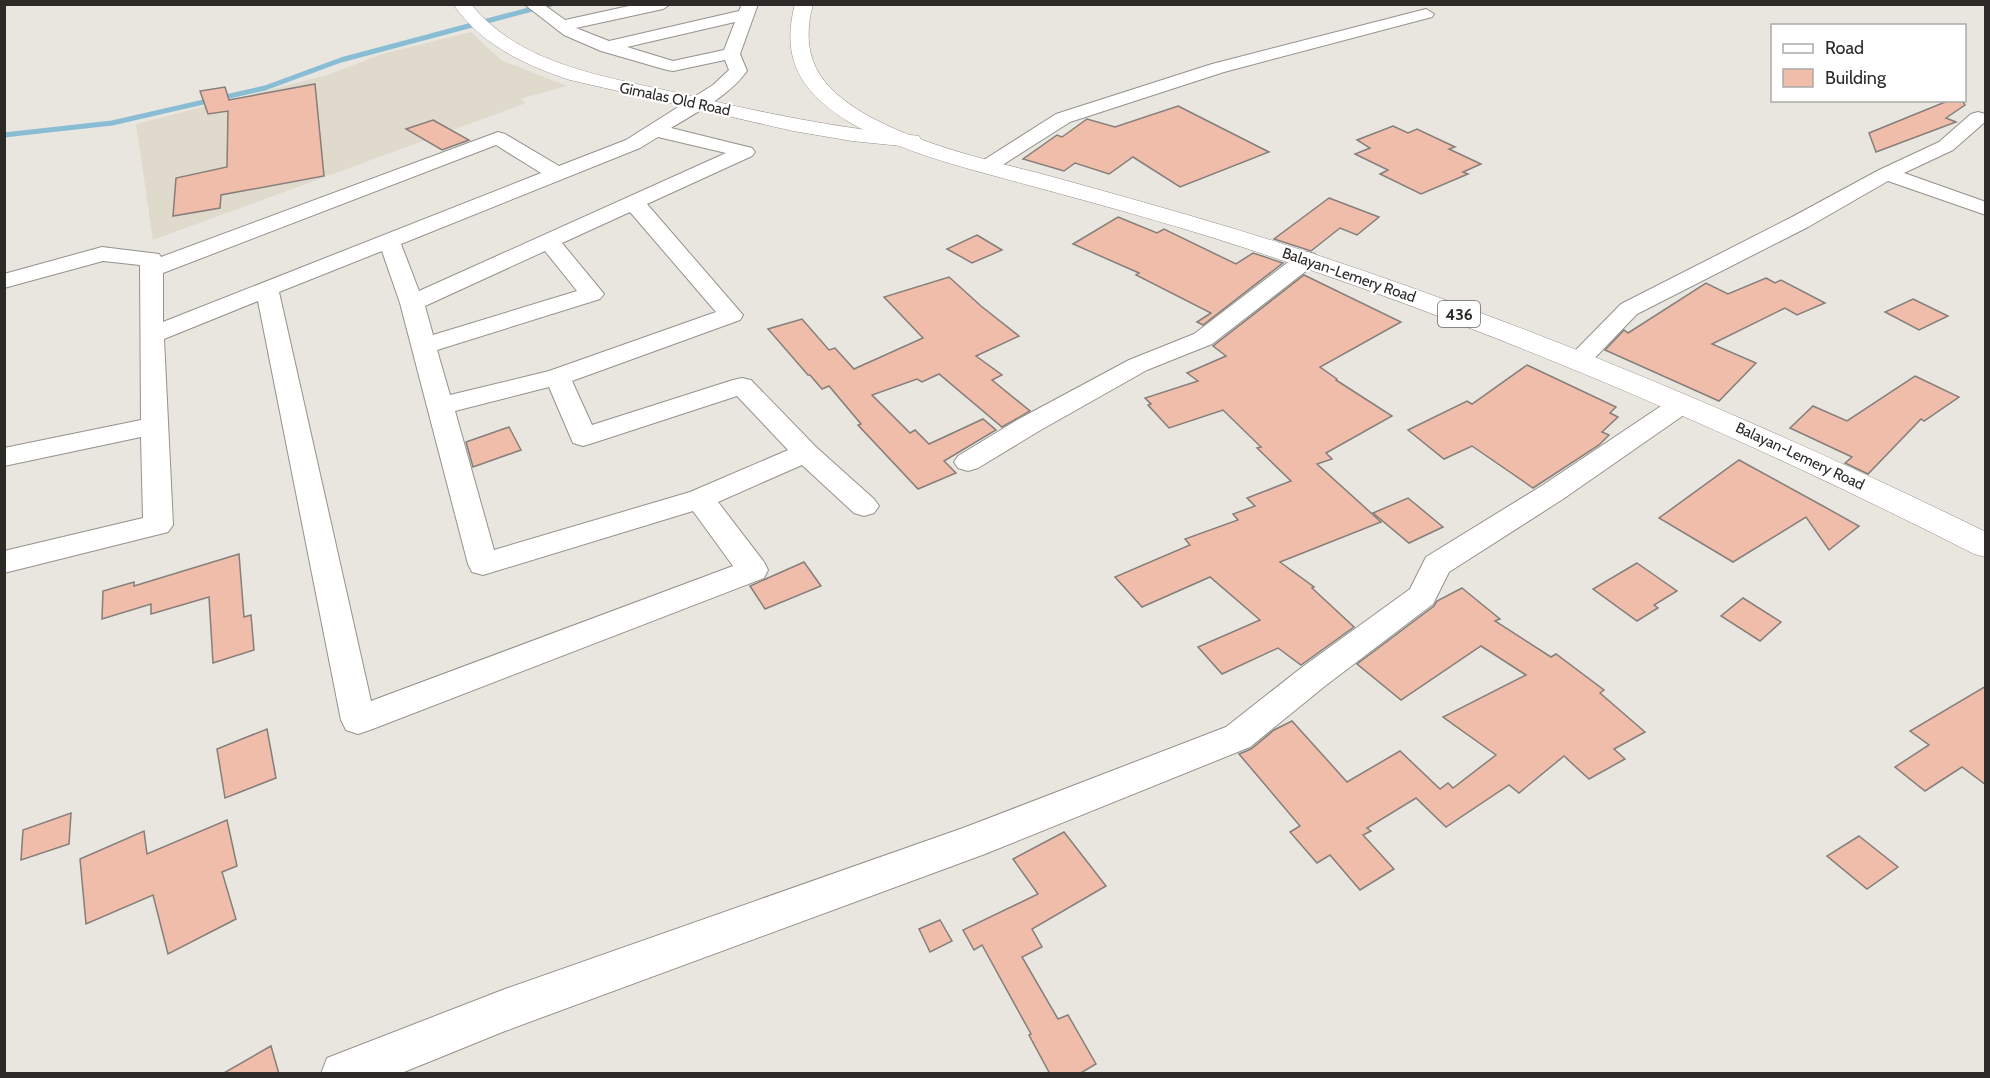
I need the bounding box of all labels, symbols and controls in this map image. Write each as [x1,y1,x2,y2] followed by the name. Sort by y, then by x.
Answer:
[1771,24,1966,102] legend
[1825,37,1864,59] text: Road
[1825,67,1887,89] text: Building
[618,78,732,120] street label: Gimalas Old Road
[1280,244,1418,306] street label: Balayan-Lemery Road
[1438,301,1480,327] road number: 436
[1733,418,1867,494] street label: Balayan-Lemery Road

